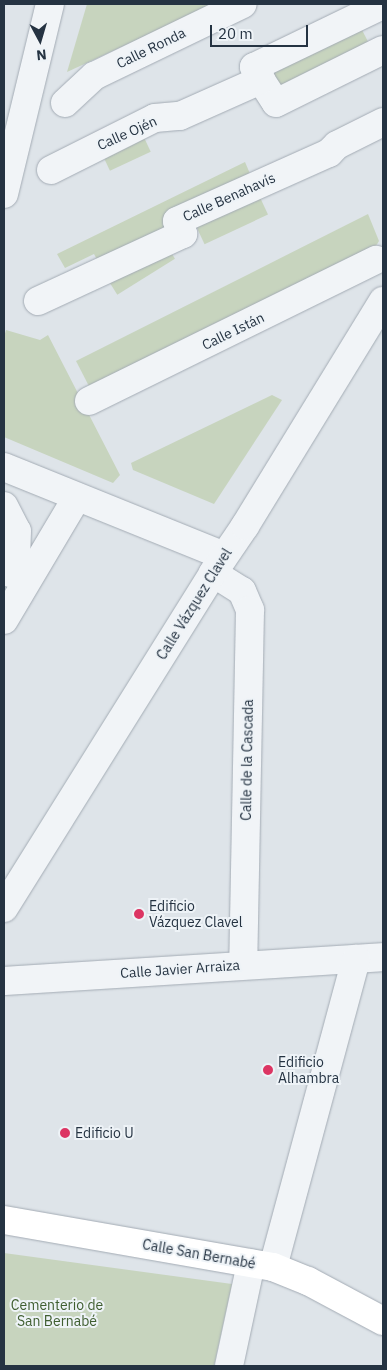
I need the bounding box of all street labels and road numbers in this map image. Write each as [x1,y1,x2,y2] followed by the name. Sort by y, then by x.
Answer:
[114,24,188,72] street label: Calle Ronda
[94,112,160,154] street label: Calle Ojén
[180,169,278,225] street label: Calle Benahavís
[199,309,267,353] street label: Calle Istán
[153,545,235,663] street label: Calle Vázquez Clavel
[238,699,256,821] street label: Calle de la Cascada
[120,956,240,982] street label: Calle Javier Arraiza
[141,1236,257,1272] street label: Calle San Bernabé

